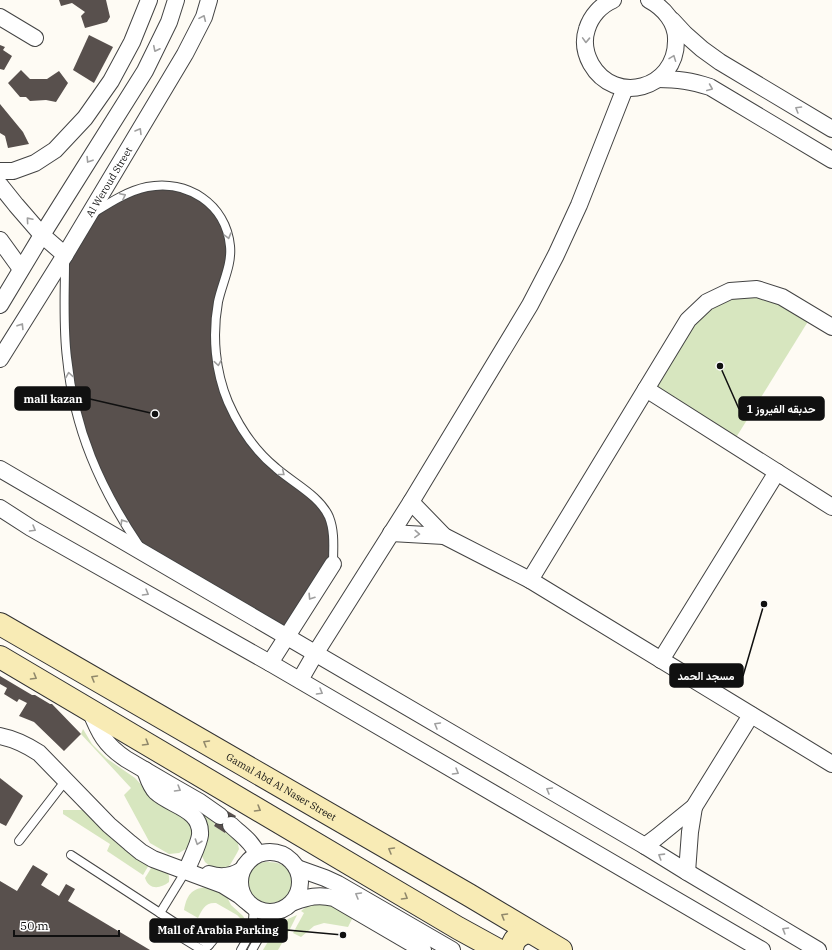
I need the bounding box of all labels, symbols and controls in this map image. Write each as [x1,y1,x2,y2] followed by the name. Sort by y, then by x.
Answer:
[198,15,206,22] one-way arrow
[581,37,590,43] one-way arrow
[153,45,161,52] one-way arrow
[668,55,676,62] one-way arrow
[705,83,713,91] one-way arrow
[796,106,803,114] one-way arrow
[134,128,142,135] one-way arrow
[83,144,135,219] street label: Al Weroud Street
[86,156,94,163] one-way arrow
[119,193,126,201] one-way arrow
[27,217,34,225] one-way arrow
[223,233,231,239] one-way arrow
[16,323,23,330] one-way arrow
[213,360,221,367] one-way arrow
[65,371,74,378] one-way arrow
[15,387,90,410] callout: mall kazan
[23,392,83,406] text: mall kazan
[739,397,824,420] callout: حدبقه الفيروز 1
[746,402,816,416] text: حدبقه الفيروز 1
[277,469,284,476] one-way arrow
[121,519,128,526] one-way arrow
[29,524,36,531] one-way arrow
[414,530,420,539] one-way arrow
[142,588,149,596] one-way arrow
[309,593,316,600] one-way arrow
[670,664,743,687] callout: مسجد الحمد
[677,669,735,683] text: مسجد الحمد
[30,672,37,680] one-way arrow
[90,676,98,683] one-way arrow
[316,688,323,695] one-way arrow
[434,722,441,729] one-way arrow
[142,738,149,746] one-way arrow
[203,741,210,748] one-way arrow
[224,750,339,824] street label: Gamal Abd Al Naser Street
[452,767,459,774] one-way arrow
[174,785,181,792] one-way arrow
[546,788,553,795] one-way arrow
[254,805,261,812] one-way arrow
[194,839,202,846] one-way arrow
[388,848,395,855] one-way arrow
[658,853,665,861] one-way arrow
[355,892,362,899] one-way arrow
[401,892,408,900] one-way arrow
[14,912,119,938] scale bar
[501,913,508,920] one-way arrow
[20,918,49,933] text: 50 m
[150,919,287,942] callout: Mall of Arabia Parking
[157,923,279,937] text: Mall of Arabia Parking
[782,928,789,935] one-way arrow

